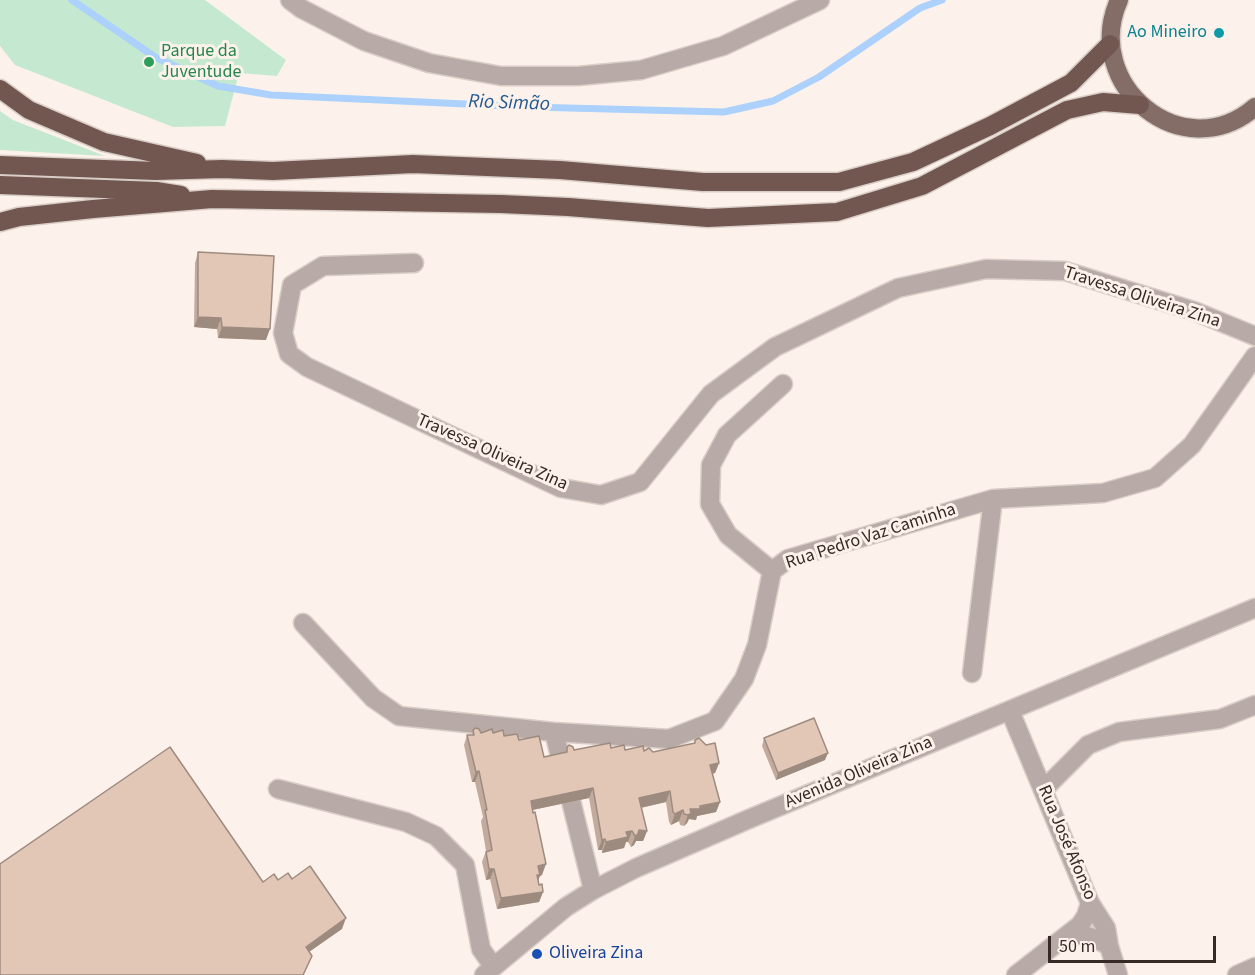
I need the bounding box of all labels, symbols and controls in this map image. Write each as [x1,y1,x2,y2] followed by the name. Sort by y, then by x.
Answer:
[1127,22,1207,44] place label: Ao Mineiro
[1212,26,1226,40] marker: Ao Mineiro
[161,41,241,84] place label: Parque da Juventude
[142,55,156,69] marker: Parque da Juventude
[468,91,550,117] water label: Rio Simão
[1061,263,1223,333] street label: Travessa Oliveira Zina
[413,410,571,496] street label: Travessa Oliveira Zina
[783,499,959,575] street label: Rua Pedro Vaz Caminha
[782,732,936,814] street label: Avenida Oliveira Zina
[1032,782,1100,904] street label: Rua José Afonso
[1051,924,1219,962] scale bar
[1059,934,1095,959] text: 50 m
[549,943,643,965] place label: Oliveira Zina
[530,947,544,961] marker: Oliveira Zina

